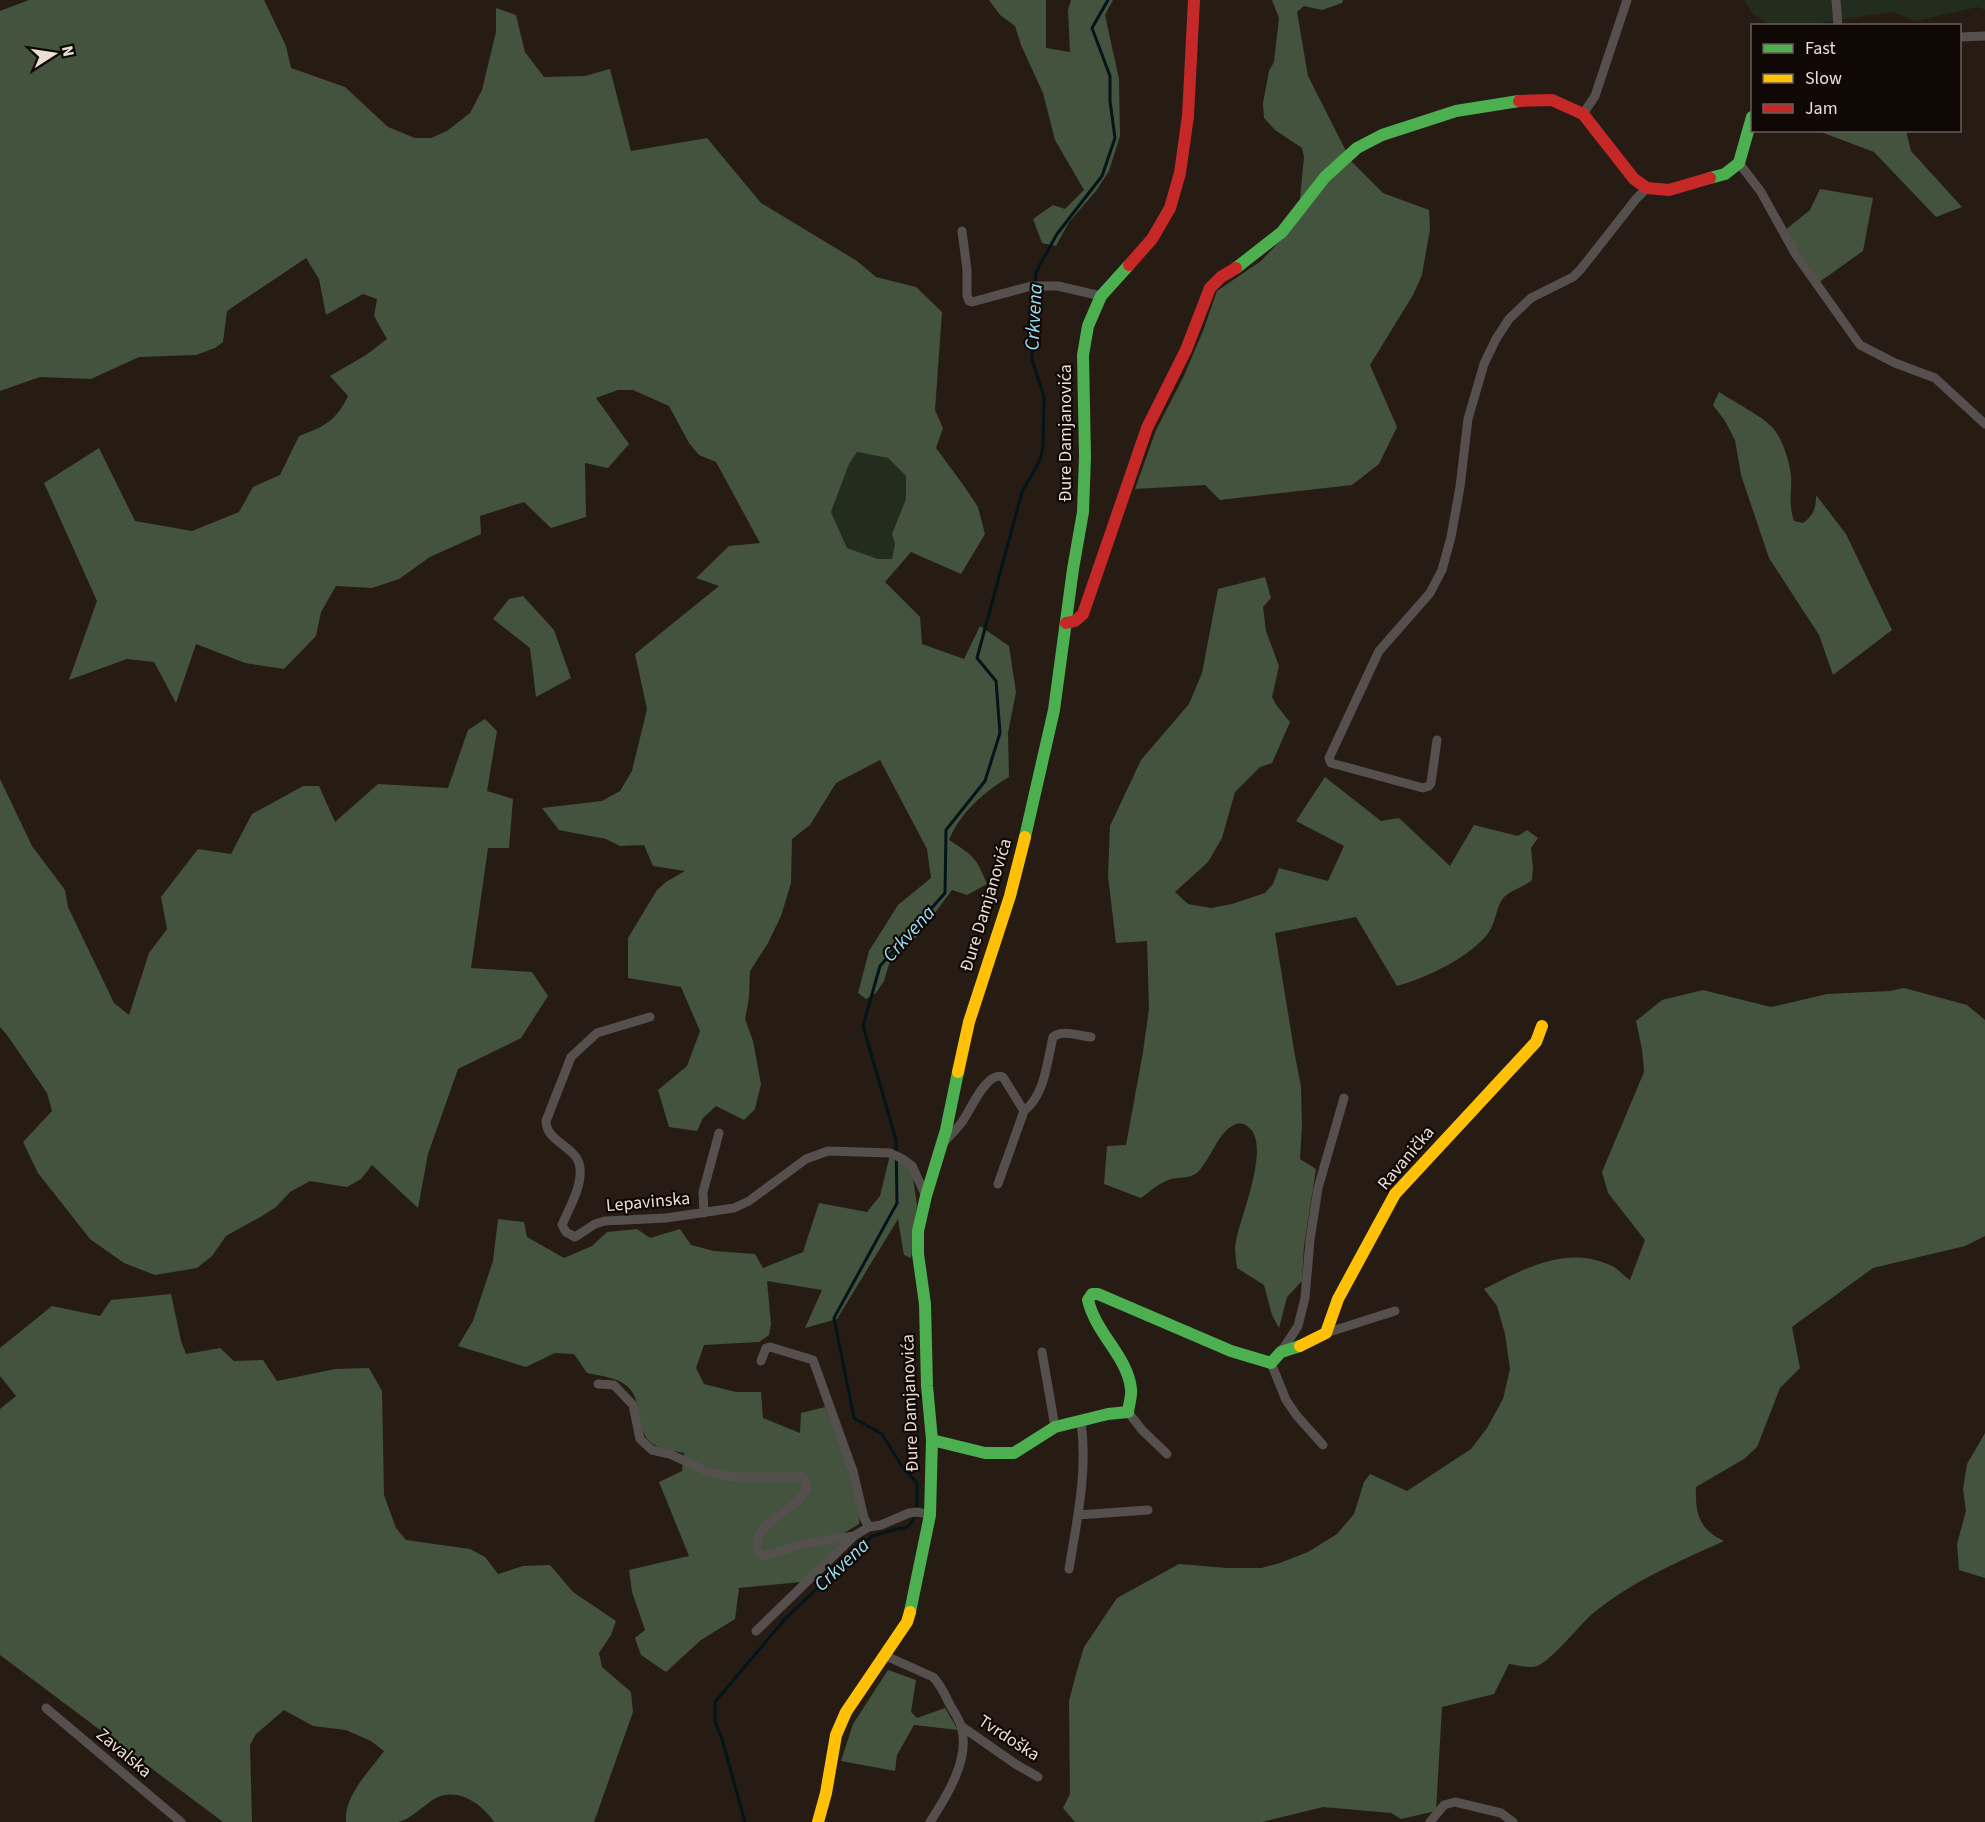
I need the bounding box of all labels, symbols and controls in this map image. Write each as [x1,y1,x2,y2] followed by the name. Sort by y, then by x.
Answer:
[24,24,84,84] north arrow
[1751,24,1961,132] legend
[1805,36,1836,61] text: Fast
[56,44,80,59] text: N
[1805,66,1842,91] text: Slow
[1805,96,1838,121] text: Jam
[1018,283,1050,351] water label: Crkvena
[1053,364,1078,502] street label: Đure Damjanovića
[954,835,1018,975] street label: Đure Damjanovića
[876,900,942,968] water label: Crkvena
[1372,1121,1440,1195] street label: Ravanička
[605,1186,691,1218] street label: Lepavinska
[895,1334,925,1472] street label: Đure Damjanovića
[808,1532,876,1598] water label: Crkvena
[973,1709,1045,1767] street label: Tvrdoška
[91,1722,157,1784] street label: Zavalska

